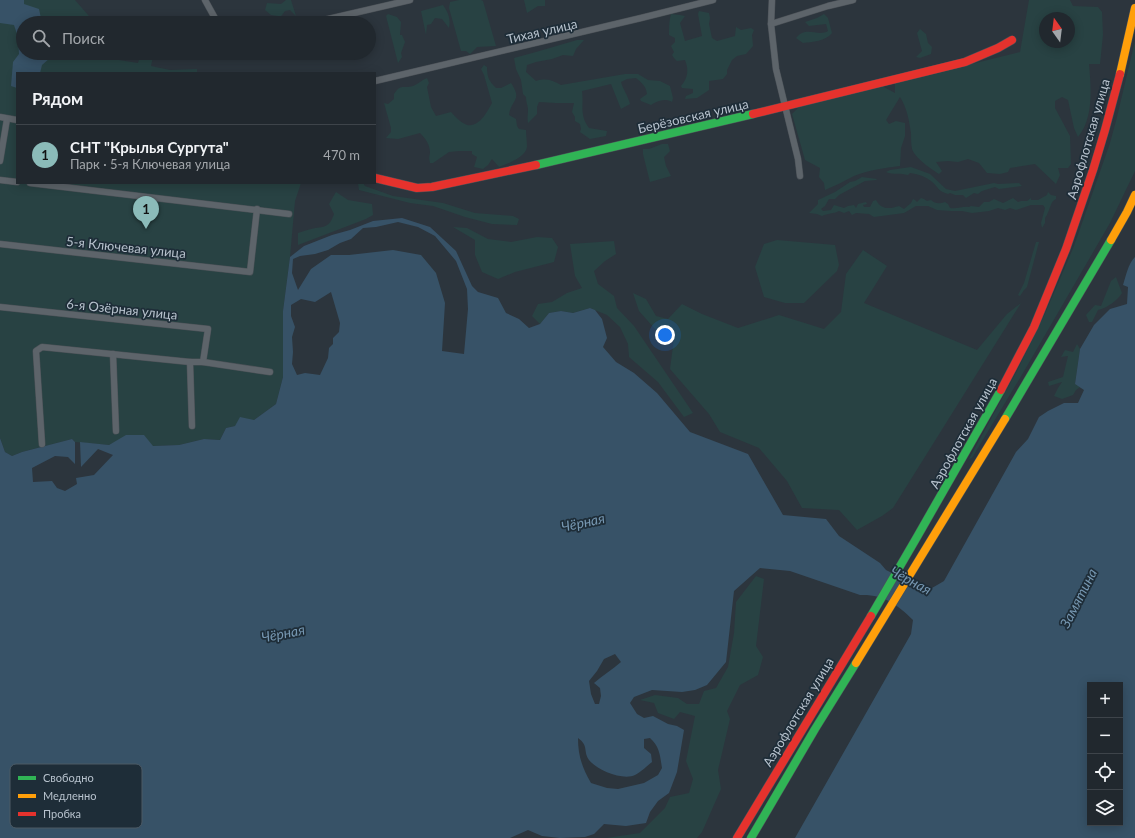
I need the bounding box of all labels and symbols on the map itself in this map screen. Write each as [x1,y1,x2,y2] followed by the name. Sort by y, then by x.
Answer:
[1039,12,1075,48] north arrow
[505,15,579,47] street label: Тихая улица
[1063,77,1113,201] street label: Аэрофлотская улица
[636,95,750,137] street label: Берёзовская улица
[133,196,159,229] pin: 1
[65,233,187,261] street label: 5-я Ключевая улица
[66,295,178,323] street label: 6-я Озёрная улица
[655,325,675,345] your location
[926,375,1000,491] street label: Аэрофлотская улица
[560,509,606,535] water label: Чёрная
[888,562,934,598] water label: Чёрная
[1055,565,1100,631] water label: Замятина
[260,620,306,646] water label: Чёрная
[759,655,837,769] street label: Аэрофлотская улица
[10,764,142,828] legend
[43,771,94,784] text: Свободно
[43,789,96,802] text: Медленно
[43,807,81,820] text: Пробка

